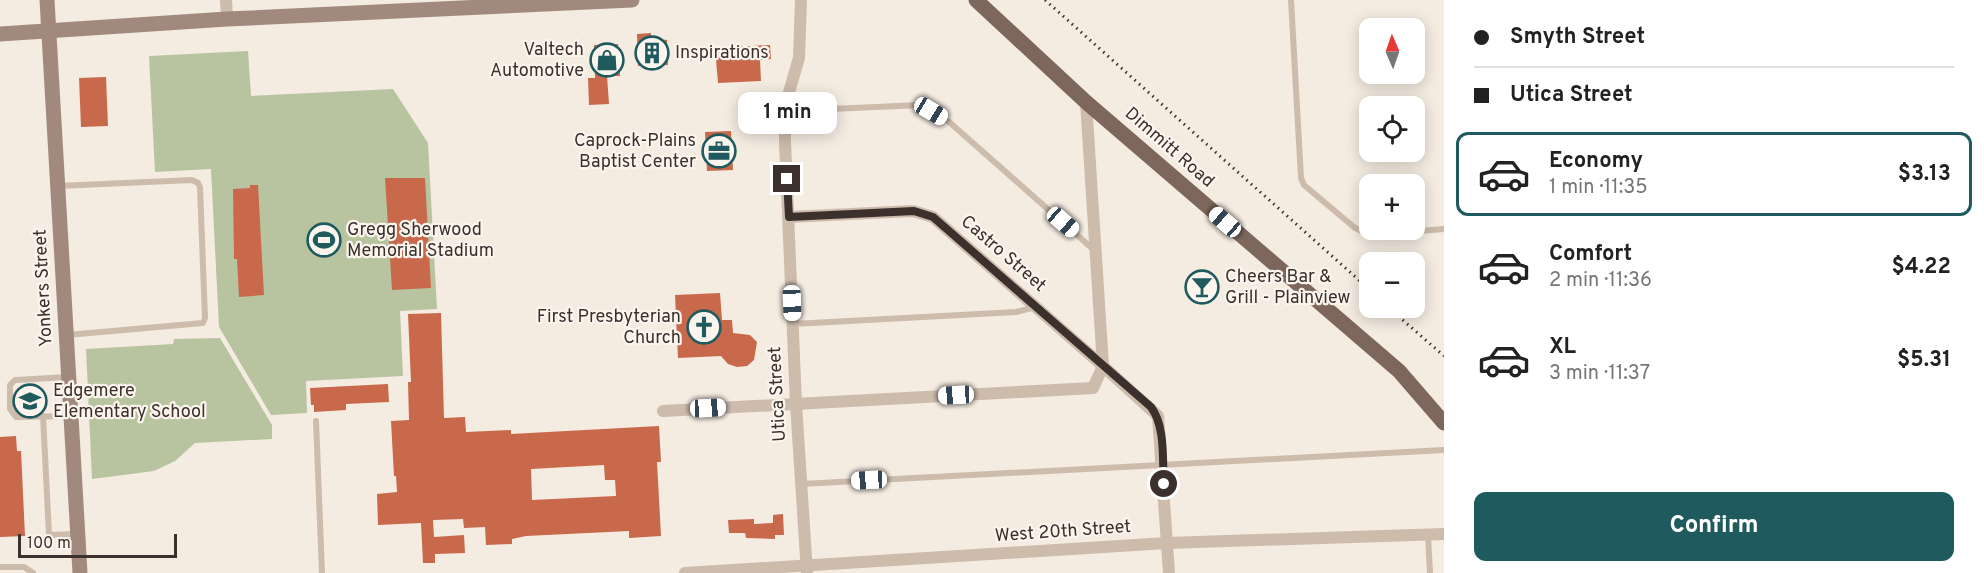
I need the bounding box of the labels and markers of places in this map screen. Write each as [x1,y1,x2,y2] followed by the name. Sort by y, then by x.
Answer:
[634,35,670,71] building icon: Inspirations
[490,39,584,83] place label: Valtech Automotive
[589,42,625,78] shop icon: Valtech Automotive
[675,42,769,65] place label: Inspirations
[574,130,696,174] place label: Caprock-Plains Baptist Center
[701,133,737,169] office icon: Caprock-Plains Baptist Center
[347,219,494,263] place label: Gregg Sherwood Memorial Stadium
[306,222,342,258] sports icon: Gregg Sherwood Memorial Stadium
[1225,266,1350,310] place label: Cheers Bar & Grill - Plainview
[1184,269,1220,305] bar icon: Cheers Bar & Grill - Plainview
[537,306,681,350] place label: First Presbyterian Church
[686,309,722,345] church icon: First Presbyterian Church
[53,380,206,424] place label: Edgemere Elementary School
[12,383,48,419] school or university icon: Edgemere Elementary School

